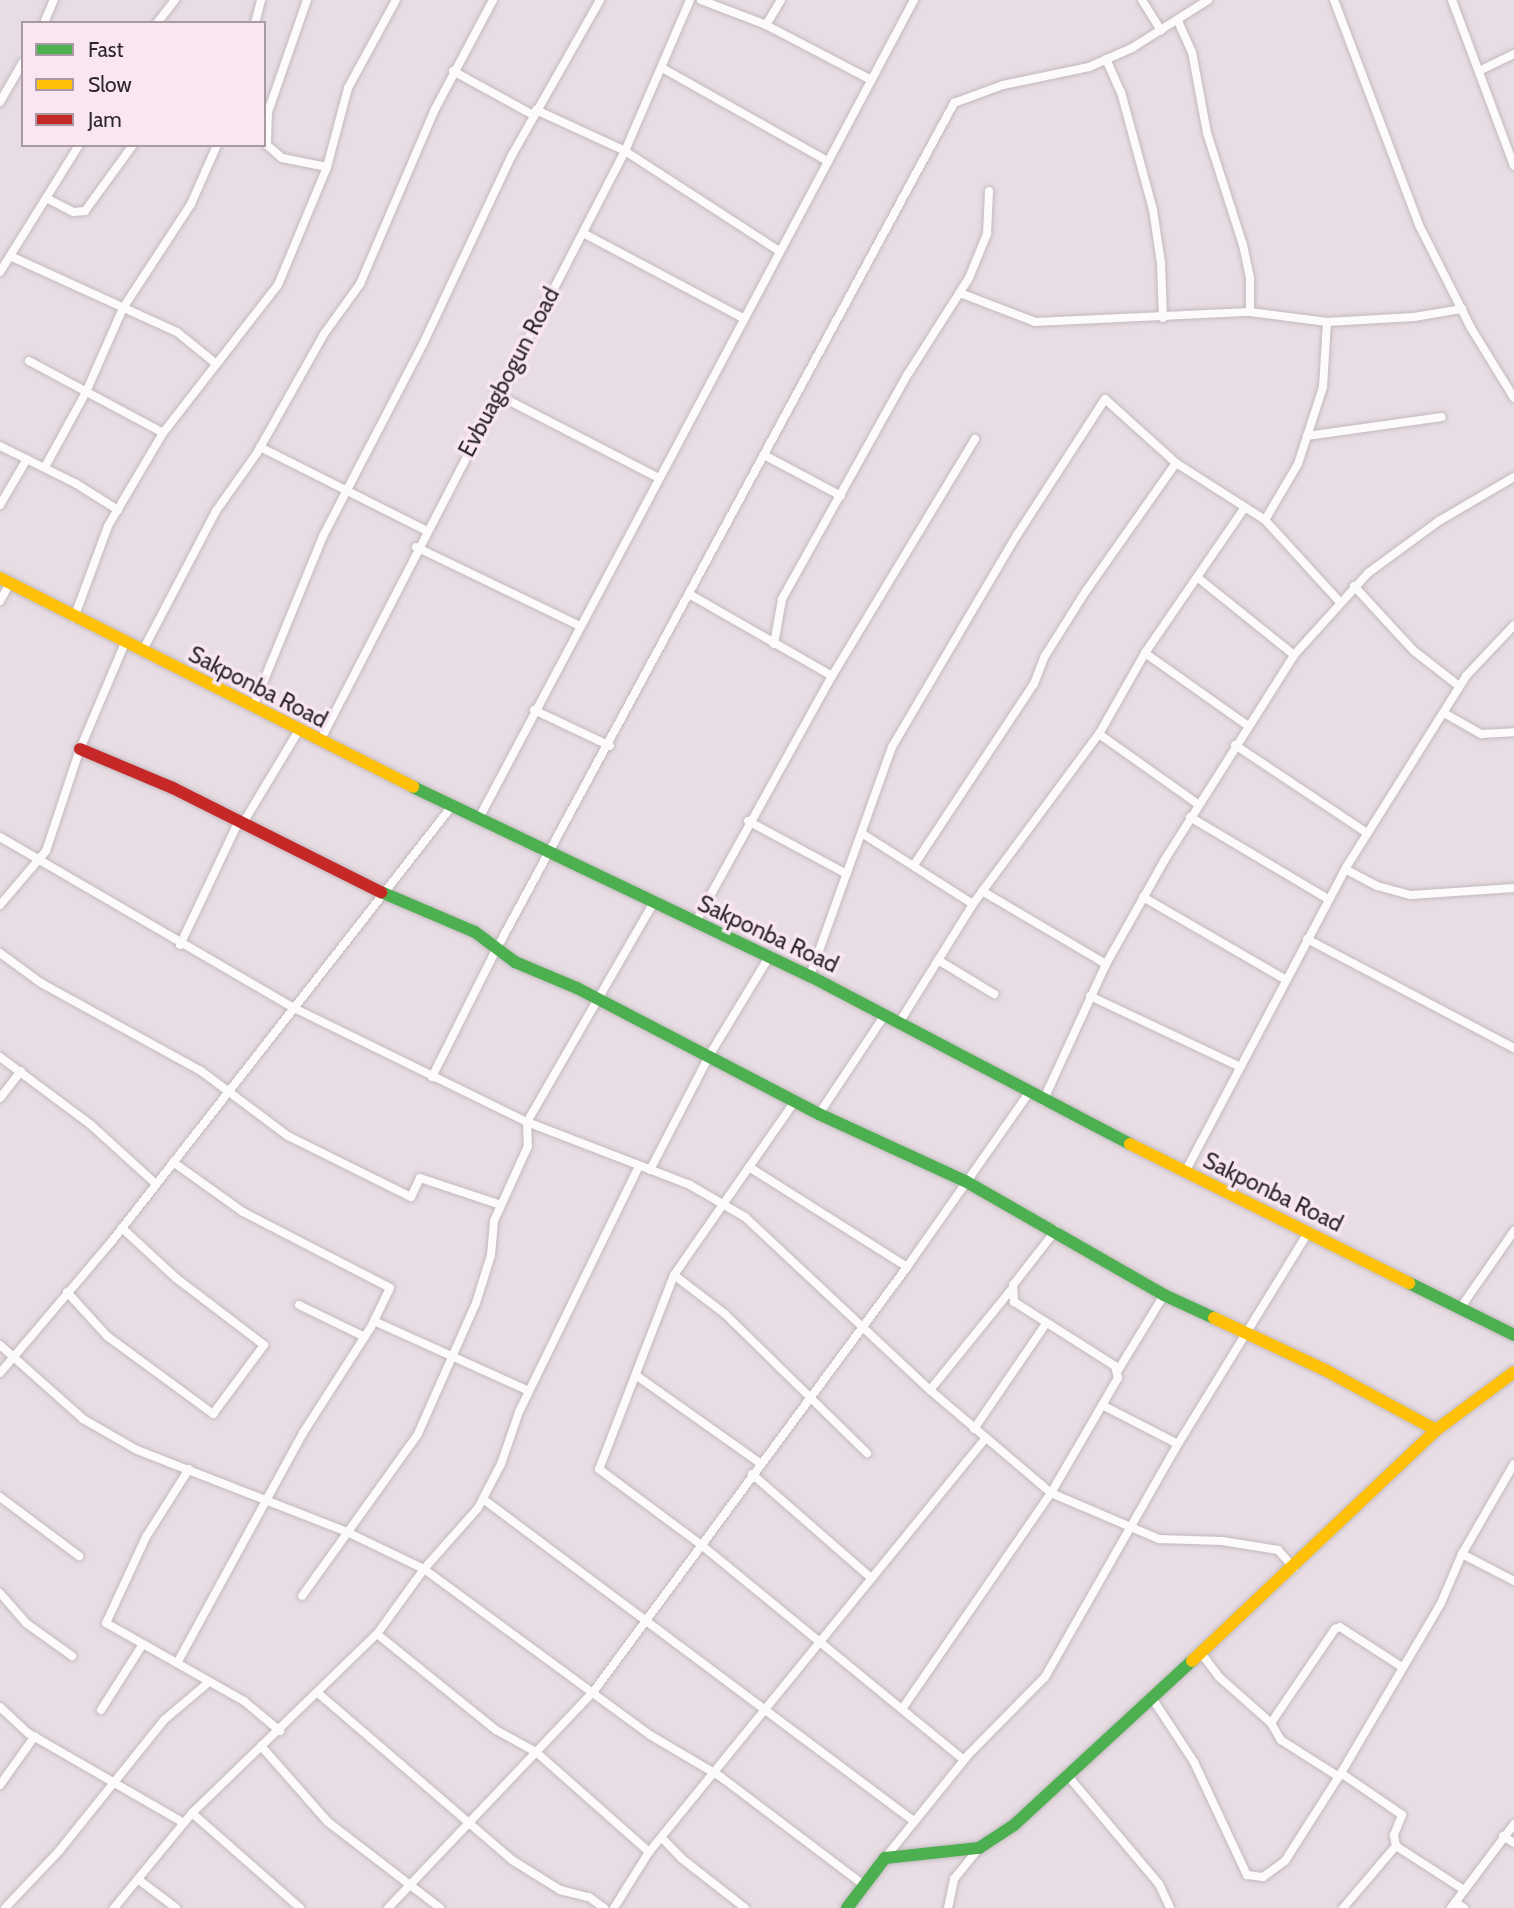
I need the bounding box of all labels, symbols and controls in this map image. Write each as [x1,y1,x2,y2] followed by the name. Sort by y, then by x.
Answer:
[21,21,266,147] legend
[88,37,124,62] text: Fast
[88,72,132,97] text: Slow
[88,107,122,132] text: Jam
[453,283,565,461] street label: Evbuagbogun Road
[184,640,332,734] street label: Sakponba Road
[693,889,843,979] street label: Sakponba Road
[1199,1146,1347,1238] street label: Sakponba Road

